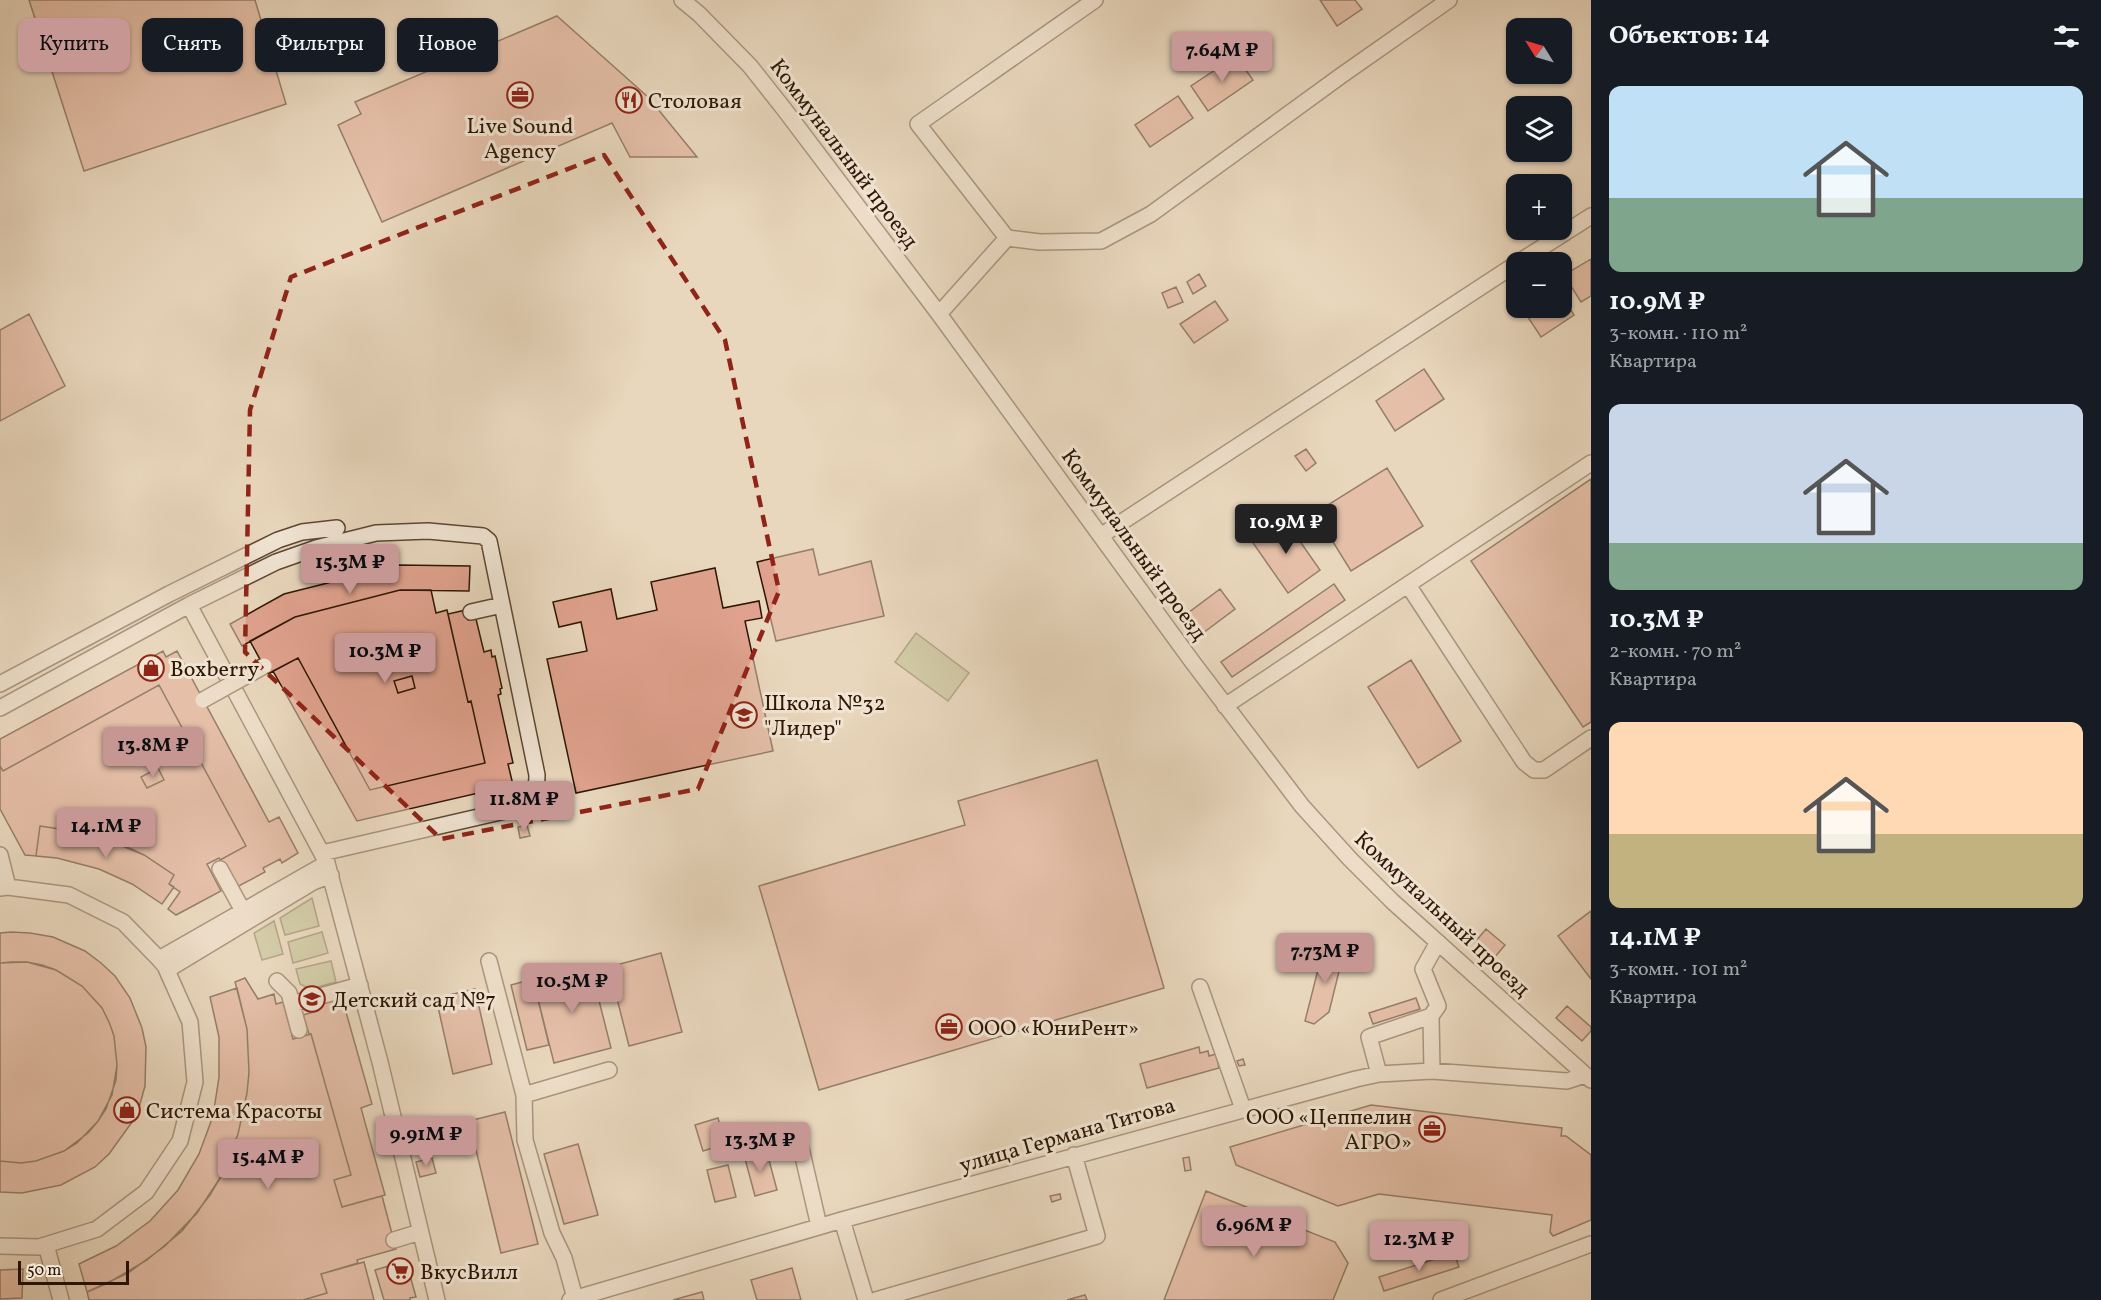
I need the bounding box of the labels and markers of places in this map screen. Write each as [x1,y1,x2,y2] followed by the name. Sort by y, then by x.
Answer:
[1167,32,1277,83] pin: 7.64M ₽
[505,80,535,110] office icon: Live Sound Agency
[614,85,644,115] restaurant icon: Столовая
[648,87,742,118] place label: Столовая
[467,112,573,168] place label: Live Sound Agency
[1231,504,1341,555] pin: 10.9M ₽
[295,544,405,595] pin: 15.3M ₽
[330,633,440,684] pin: 10.3M ₽
[136,653,166,683] shop icon: Boxberry
[170,655,259,686] place label: Boxberry
[764,689,885,745] place label: Школа №32 "Лидер"
[729,700,759,730] school or university icon: Школа №32 "Лидер"
[98,727,208,778] pin: 13.8M ₽
[469,781,579,832] pin: 11.8M ₽
[51,808,161,859] pin: 14.1M ₽
[1270,933,1380,984] pin: 7.73M ₽
[517,963,627,1014] pin: 10.5M ₽
[297,984,327,1014] school or university icon: Детский сад №7
[332,986,496,1017] place label: Детский сад №7
[934,1012,964,1042] office icon: ООО «ЮниРент»
[968,1014,1139,1045] place label: ООО «ЮниРент»
[112,1095,142,1125] shop icon: Система Красоты
[146,1097,322,1128] place label: Система Красоты
[1246,1103,1412,1159] place label: ООО «Цеппелин АГРО»
[1417,1114,1447,1144] office icon: ООО «Цеппелин АГРО»
[371,1116,481,1167] pin: 9.91M ₽
[705,1122,815,1173] pin: 13.3M ₽
[213,1139,323,1190] pin: 15.4M ₽
[1199,1207,1309,1258] pin: 6.96M ₽
[1364,1221,1474,1272] pin: 12.3M ₽
[385,1256,415,1286] supermarket icon: ВкусВилл
[420,1258,518,1289] place label: ВкусВилл

